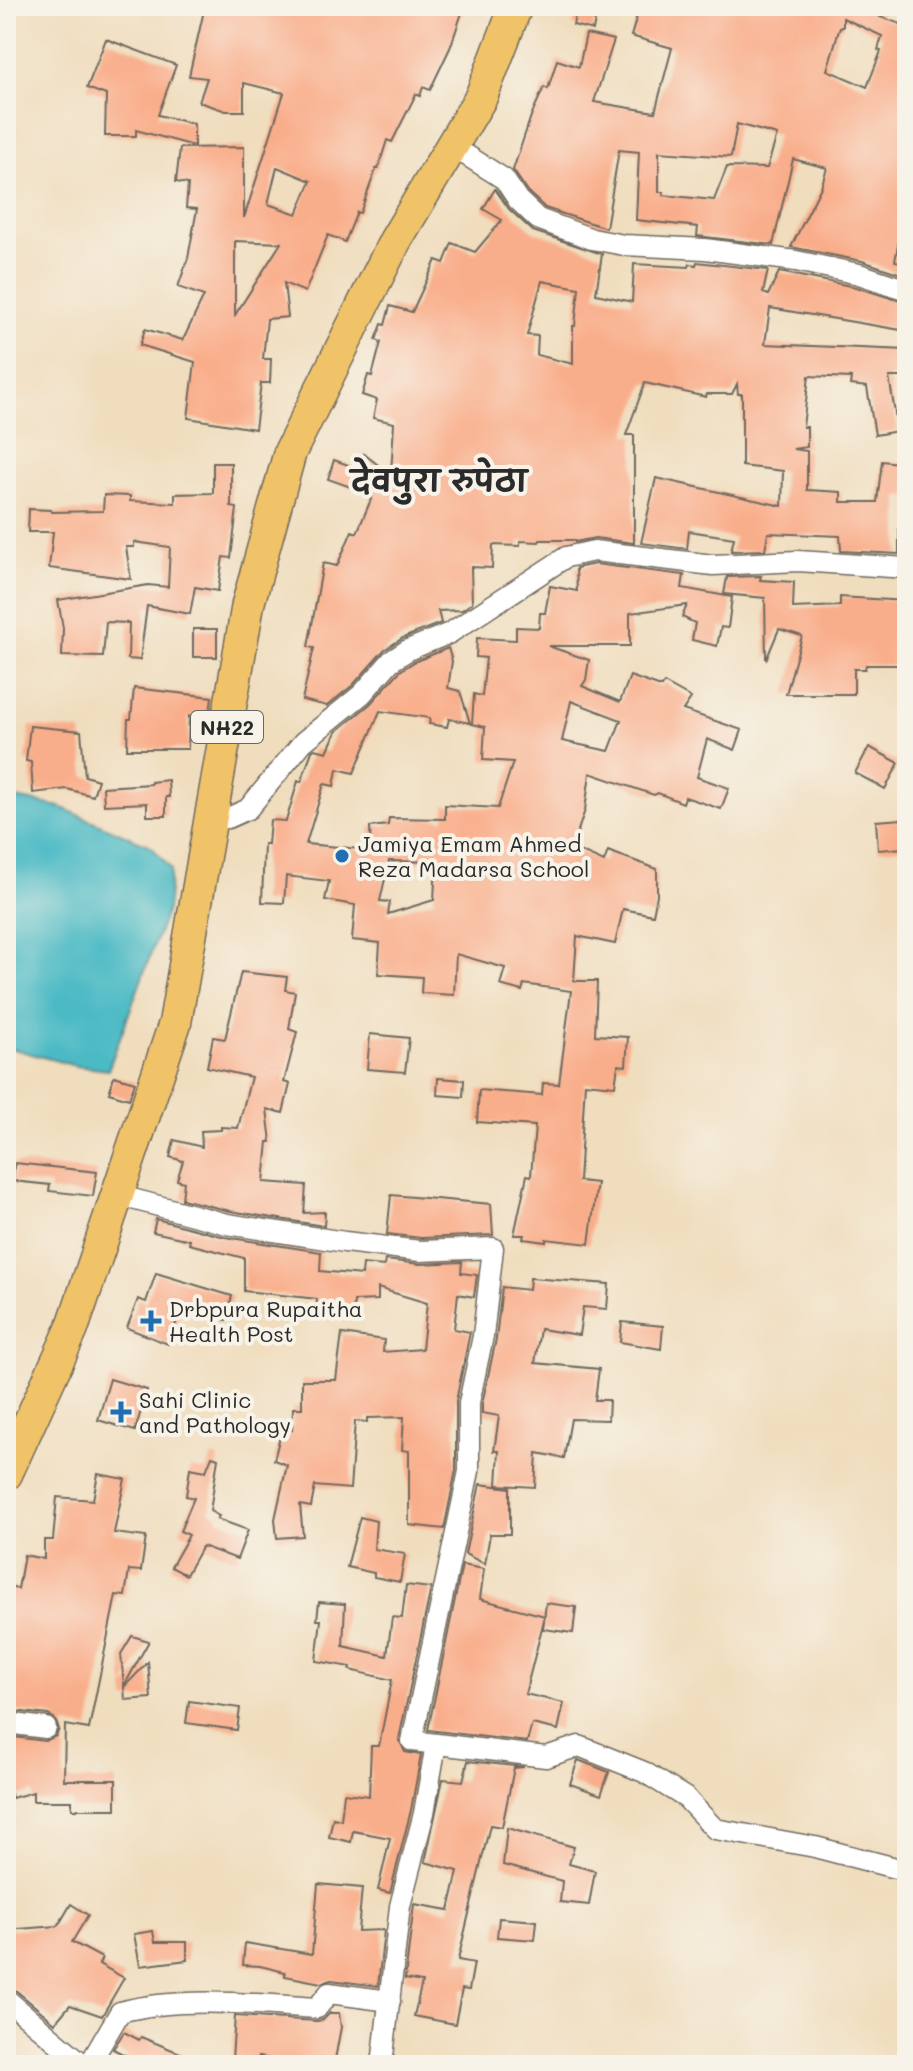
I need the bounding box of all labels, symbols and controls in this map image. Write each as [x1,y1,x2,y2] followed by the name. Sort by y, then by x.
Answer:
[348,457,529,505] district label: देवपुरा रुपेठा
[191,711,263,743] road number: NH22
[358,829,589,883] place label: Jamiya Emam Ahmed Reza Madarsa School
[333,847,351,865] marker: Jamiya Emam Ahmed Reza Madarsa School
[169,1294,363,1348] place label: Drbpura Rupaitha Health Post
[140,1310,162,1332] marker: Drbpura Rupaitha Health Post
[139,1385,291,1439] place label: Sahi Clinic and Pathology
[110,1401,132,1423] marker: Sahi Clinic and Pathology

